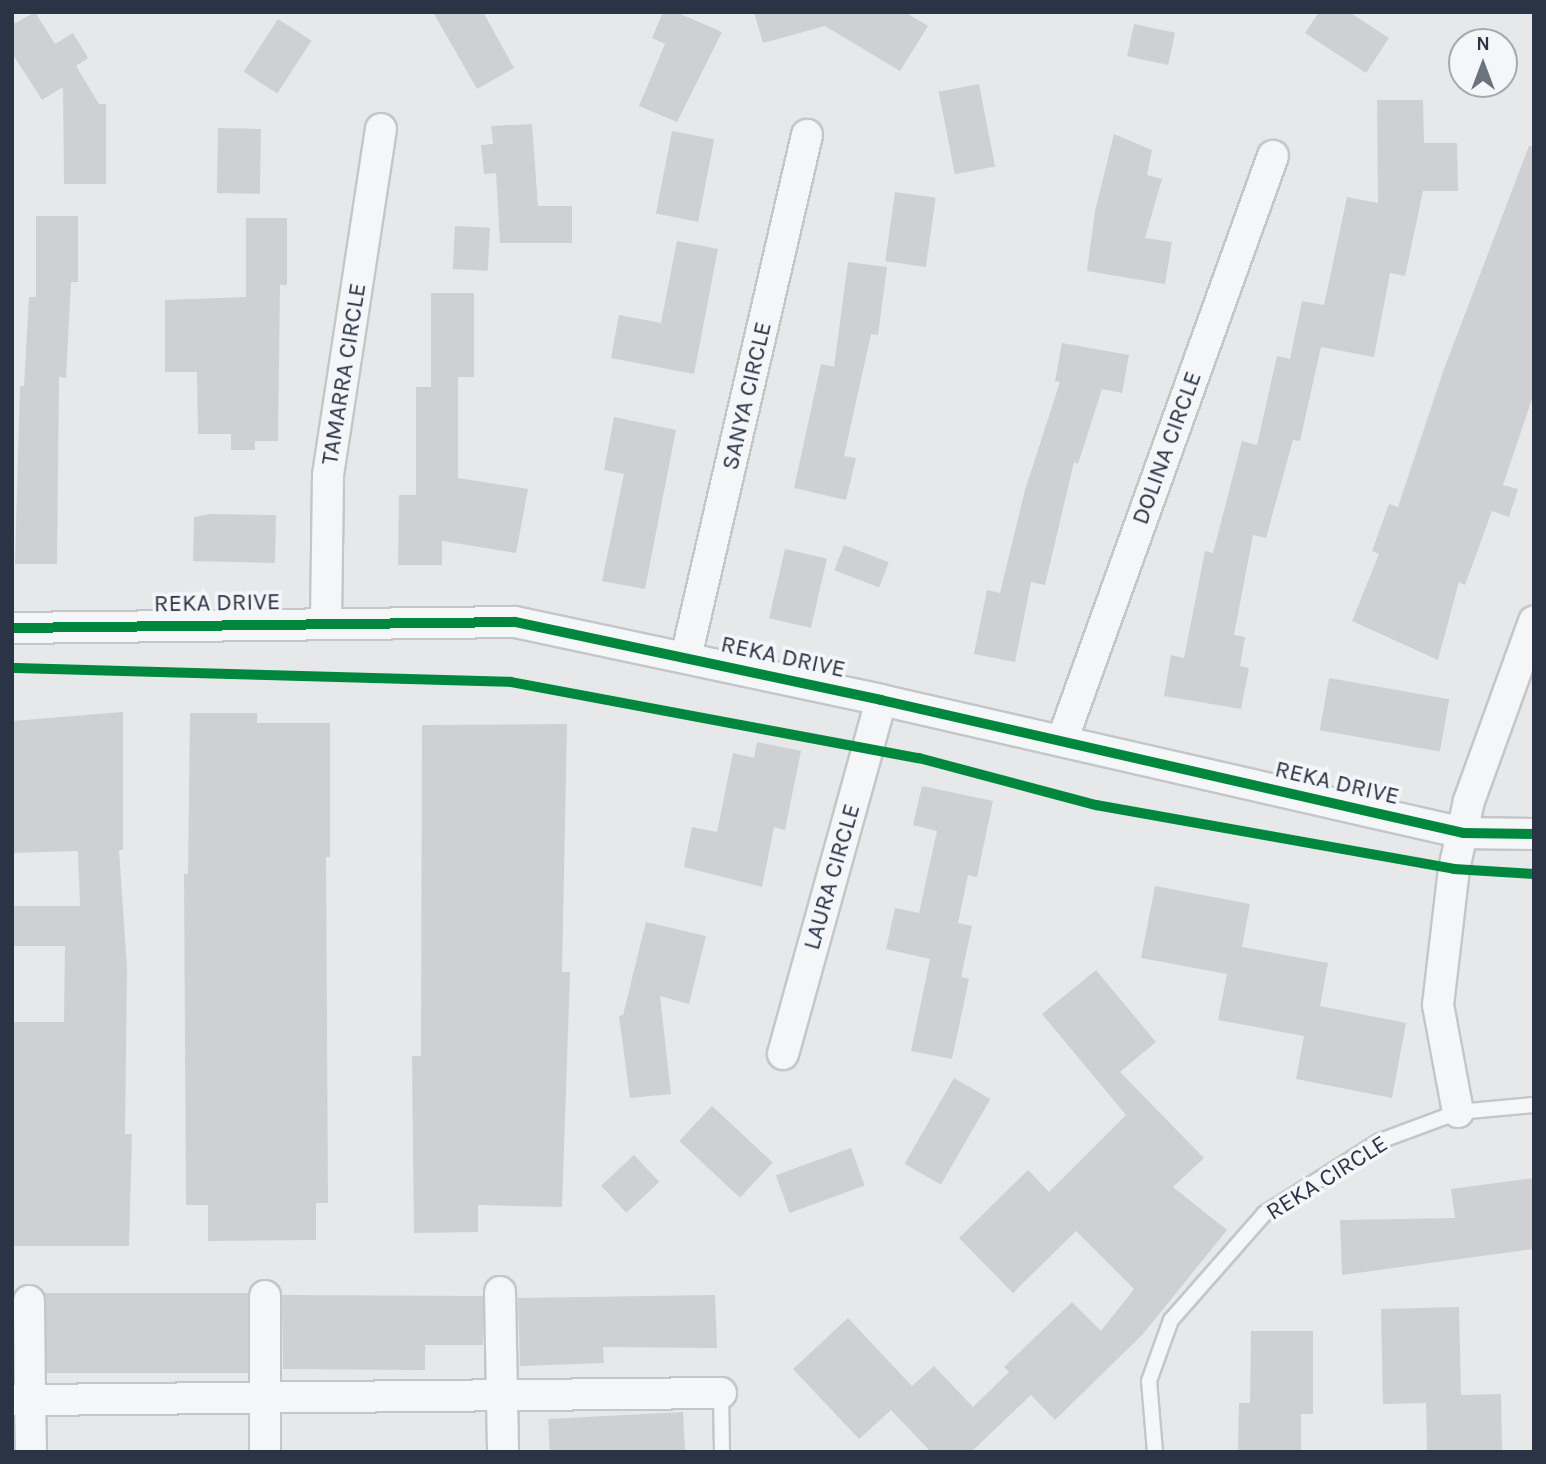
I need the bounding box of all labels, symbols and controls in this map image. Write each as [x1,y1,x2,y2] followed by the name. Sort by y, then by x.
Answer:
[1448,28,1518,98] north arrow
[1476,33,1490,55] text: N
[315,281,373,467] street label: TAMARRA CIRCLE
[716,319,778,473] street label: SANYA CIRCLE
[1126,368,1208,528] street label: DOLINA CIRCLE
[154,587,280,619] street label: REKA DRIVE
[718,630,848,684] street label: REKA DRIVE
[1272,755,1402,811] street label: REKA DRIVE
[797,801,867,953] street label: LAURA CIRCLE
[1261,1129,1393,1227] street label: REKA CIRCLE

